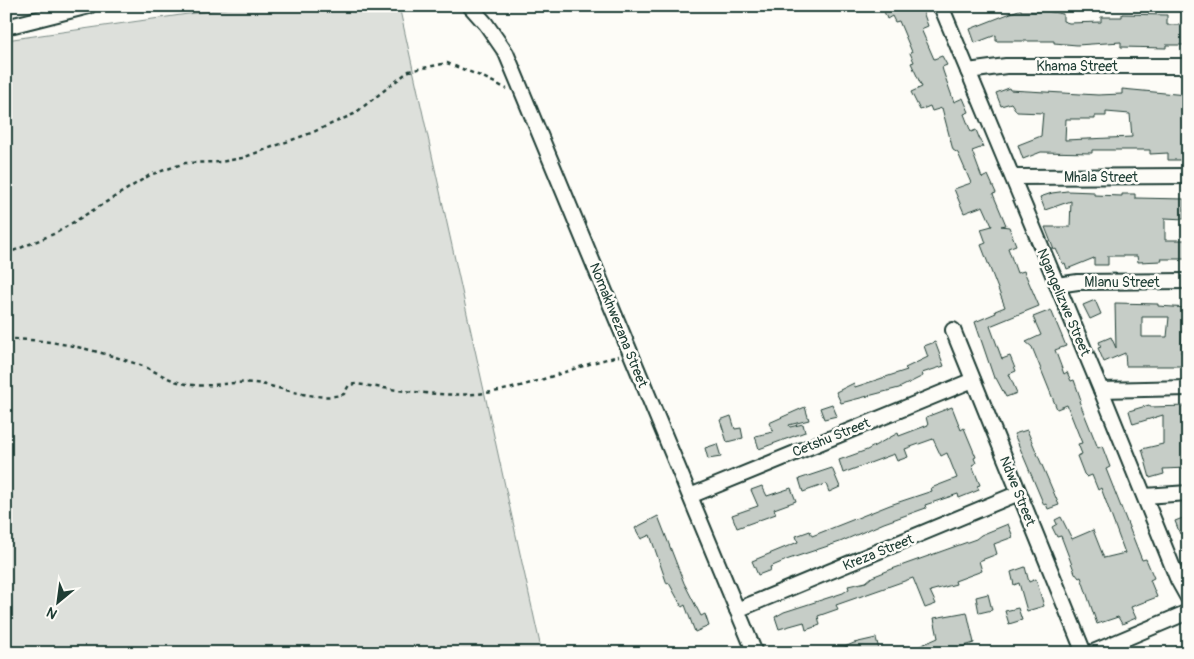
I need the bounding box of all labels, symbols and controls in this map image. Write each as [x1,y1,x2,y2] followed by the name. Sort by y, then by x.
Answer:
[1036,58,1118,75] street label: Khama Street
[1064,169,1138,186] street label: Mhala Street
[1033,246,1094,359] street label: Ngangelizwe Street
[586,260,651,390] street label: Nomakhwezana Street
[1084,274,1160,291] street label: Mlanu Street
[790,414,873,461] street label: Cetshu Street
[996,454,1039,529] street label: Ndwe Street
[840,530,916,574] street label: Kreza Street
[32,576,82,626] north arrow
[44,603,60,623] text: N

